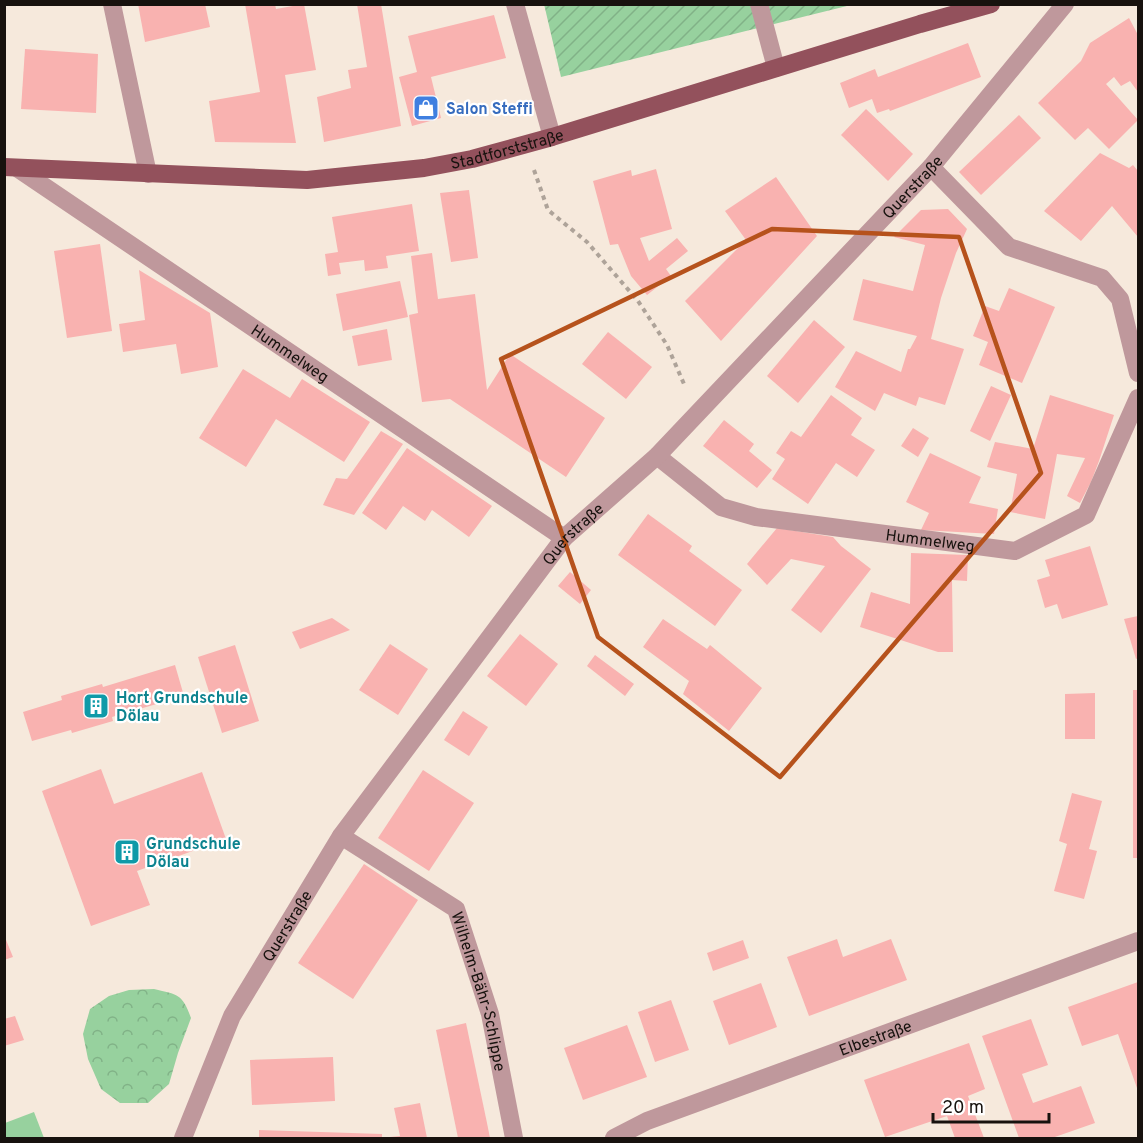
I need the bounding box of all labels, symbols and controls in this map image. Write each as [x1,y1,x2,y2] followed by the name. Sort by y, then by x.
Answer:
[411,93,441,123] shop icon: Salon Steffi
[446,100,533,120] place label: Salon Steffi
[449,126,567,175] street label: Stadtforststraße
[879,152,948,224] street label: Querstraße
[246,321,332,388] street label: Hummelweg
[539,500,609,570] street label: Querstraße
[884,526,976,558] street label: Hummelweg
[116,689,248,727] place label: Hort Grundschule Dölau
[81,691,111,721] building icon: Hort Grundschule Dölau
[146,835,241,873] place label: Grundschule Dölau
[112,837,142,867] building icon: Grundschule Dölau
[259,887,318,966] street label: Querstraße
[446,910,509,1073] street label: Wilhelm-Bähr-Schlippe
[837,1017,915,1062] street label: Elbestraße
[933,1086,1048,1124] scale bar
[942,1097,984,1120] text: 20 m

